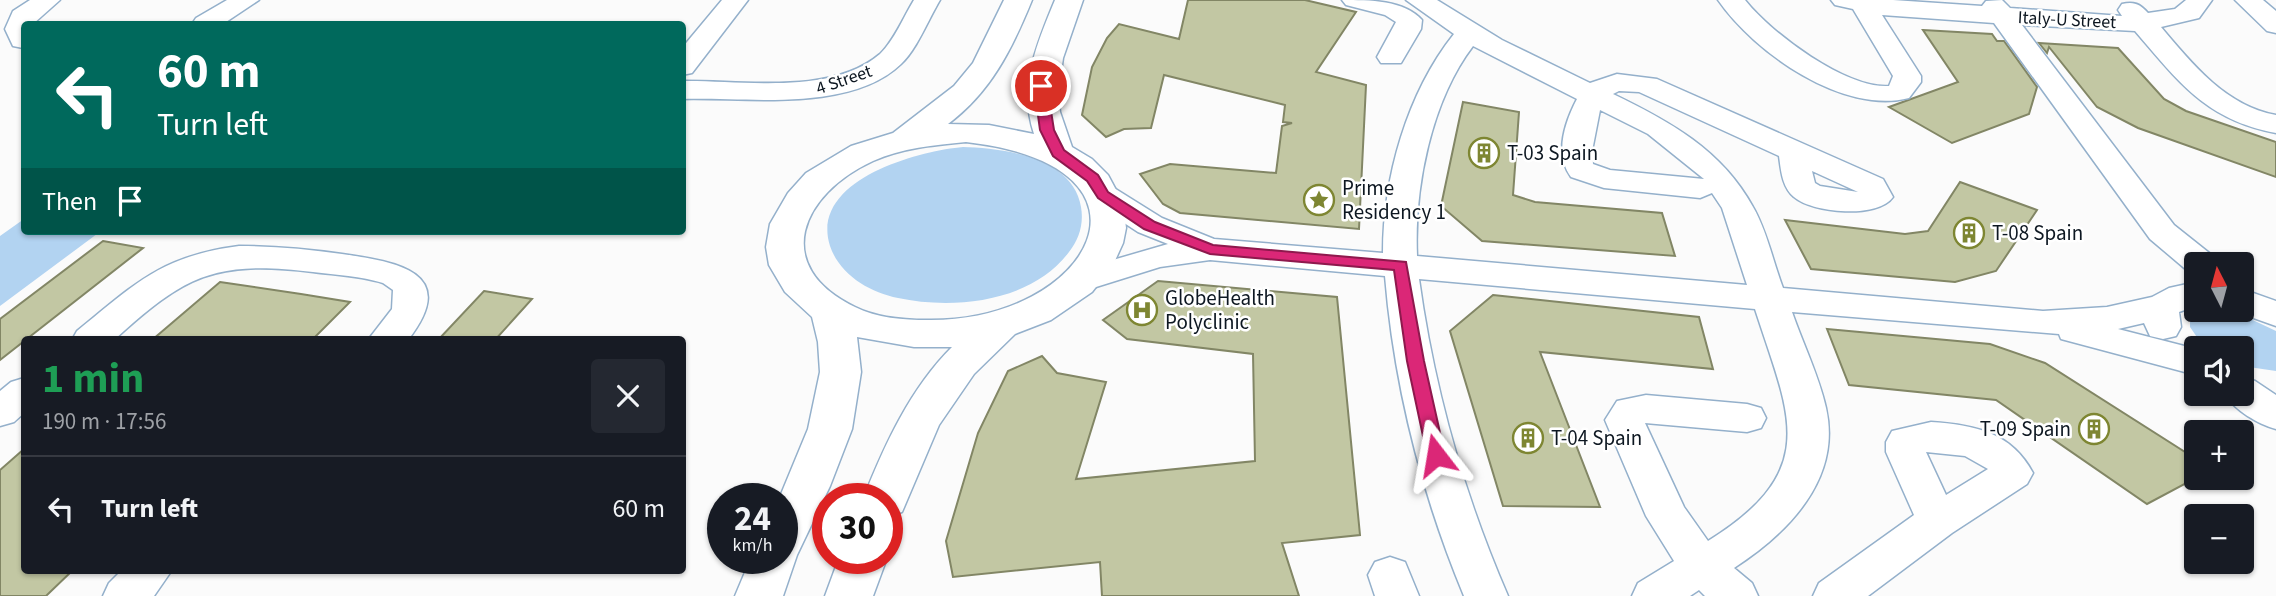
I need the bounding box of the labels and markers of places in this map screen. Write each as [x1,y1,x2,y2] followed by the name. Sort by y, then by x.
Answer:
[1011,56,1071,116] pin
[1467,136,1501,170] building icon: T-03 Spain
[1507,138,1598,168] place label: T-03 Spain
[1342,173,1446,227] place label: Prime Residency 1
[1302,183,1336,217] place icon: Prime Residency 1
[1952,216,1986,250] building icon: T-08 Spain
[1992,218,2083,248] place label: T-08 Spain
[1165,283,1275,337] place label: GlobeHealth Polyclinic
[1125,293,1159,327] hospital icon: GlobeHealth Polyclinic
[2077,412,2111,446] building icon: T-09 Spain
[1980,414,2071,444] place label: T-09 Spain
[1511,421,1545,455] building icon: T-04 Spain
[1551,423,1642,453] place label: T-04 Spain

